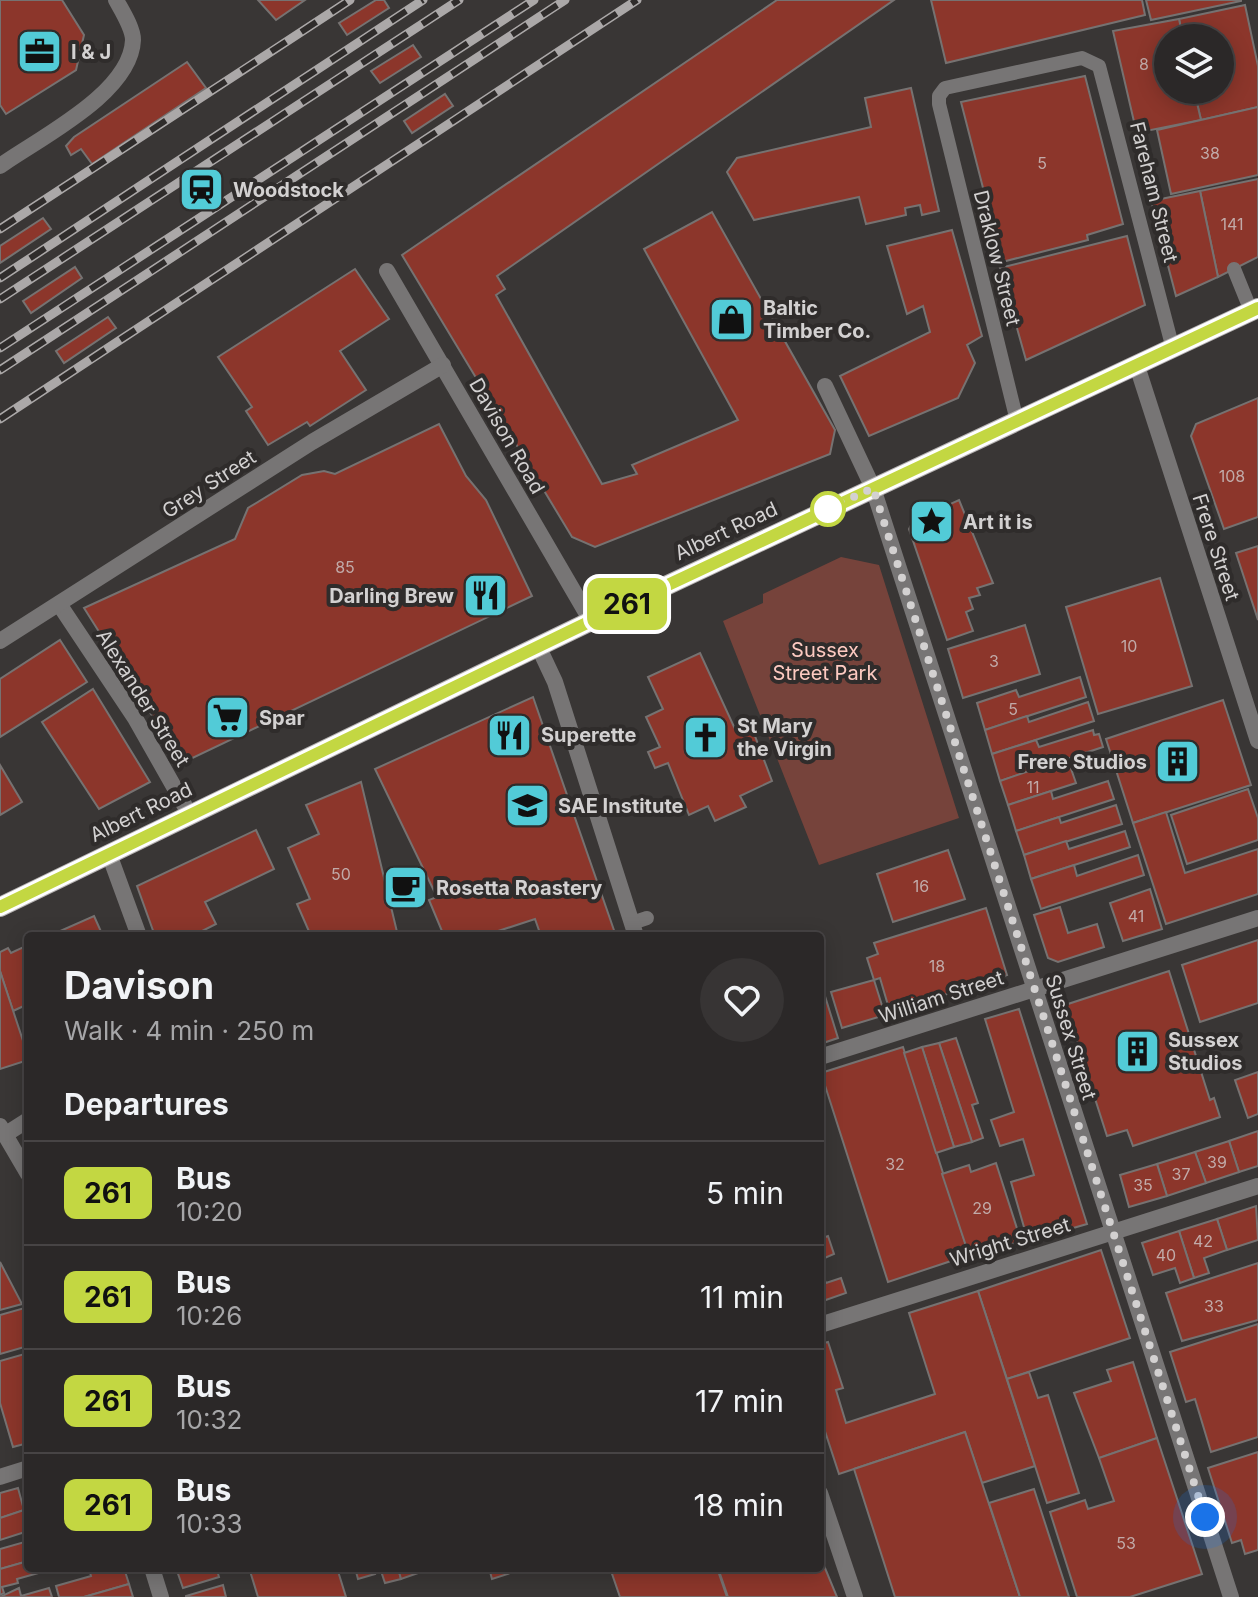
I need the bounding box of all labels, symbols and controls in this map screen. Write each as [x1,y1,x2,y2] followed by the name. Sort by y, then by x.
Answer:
[1154,24,1234,104] map controls
[1154,24,1234,104] button: layers
[16,28,64,76] office icon: I & J
[71,40,111,64] place label: I & J
[1139,54,1149,74] house number: 8
[1125,119,1183,265] street label: Fareham Street
[1200,143,1220,163] house number: 38
[1037,153,1047,173] house number: 5
[178,166,226,214] station icon: Woodstock
[233,178,344,202] place label: Woodstock
[969,188,1026,329] street label: Draklow Street
[1220,214,1244,234] house number: 141
[708,296,756,344] shop icon: Baltic Timber Co.
[763,296,871,343] place label: Baltic Timber Co.
[464,374,550,498] street label: Davison Road
[158,445,261,523] street label: Grey Street
[1219,466,1245,486] house number: 108
[1187,491,1245,604] street label: Frere Street
[811,492,845,526] unlabelled marker
[671,497,781,565] street label: Albert Road
[908,498,956,546] place icon: Art it is
[963,510,1033,534] place label: Art it is
[335,557,355,577] house number: 85
[461,572,509,620] restaurant icon: Darling Brew
[581,578,673,630] line badge: 261
[329,584,454,608] place label: Darling Brew
[603,587,651,621] text: 261
[91,625,195,771] street label: Alexander Street
[1121,636,1137,656] house number: 10
[773,638,877,685] park label: Sussex Street Park
[989,651,999,671] house number: 3
[204,694,252,742] supermarket icon: Spar
[1008,699,1018,719] house number: 5
[259,706,305,730] place label: Spar
[486,711,534,759] restaurant icon: Superette
[682,714,730,762] church icon: St Mary the Virgin
[737,714,832,761] place label: St Mary the Virgin
[541,723,636,747] place label: Superette
[1154,738,1202,786] building icon: Frere Studios
[1017,750,1147,774] place label: Frere Studios
[86,777,196,847] street label: Albert Road
[1026,777,1040,797] house number: 11
[503,782,551,830] school or university icon: SAE Institute
[558,794,684,818] place label: SAE Institute
[331,864,351,884] house number: 50
[381,864,429,912] cafe icon: Rosetta Roastery
[436,876,602,900] place label: Rosetta Roastery
[913,876,929,896] house number: 16
[1128,906,1144,926] house number: 41
[929,956,945,976] house number: 18
[700,958,784,1042] button: heart
[64,962,214,1008] text: Davison
[876,965,1007,1028] street label: William Street
[1041,971,1102,1103] street label: Sussex Street
[64,1015,314,1046] text: Walk · 4 min · 250 m
[1113,1028,1161,1076] building icon: Sussex Studios
[1168,1028,1242,1075] place label: Sussex Studios
[64,1086,229,1122] text: Departures
[1207,1152,1227,1172] house number: 39
[885,1154,905,1174] house number: 32
[176,1160,231,1196] text: Bus
[1172,1164,1190,1184] house number: 37
[706,1175,784,1211] text: 5 min
[1133,1175,1153,1195] house number: 35
[84,1176,132,1210] text: 261
[176,1196,243,1227] text: 10:20
[972,1198,992,1218] house number: 29
[947,1212,1073,1272] street label: Wright Street
[1193,1231,1213,1251] house number: 42
[1156,1245,1176,1265] house number: 40
[176,1264,231,1300] text: Bus
[700,1279,784,1315] text: 11 min
[84,1280,132,1314] text: 261
[1204,1296,1224,1316] house number: 33
[176,1300,242,1331] text: 10:26
[176,1368,231,1404] text: Bus
[695,1383,784,1419] text: 17 min
[84,1384,132,1418] text: 261
[176,1404,242,1435] text: 10:32
[176,1472,231,1508] text: Bus
[694,1487,784,1523] text: 18 min
[84,1488,132,1522] text: 261
[1185,1497,1225,1537] your location
[176,1508,243,1539] text: 10:33
[1116,1533,1136,1553] house number: 53

